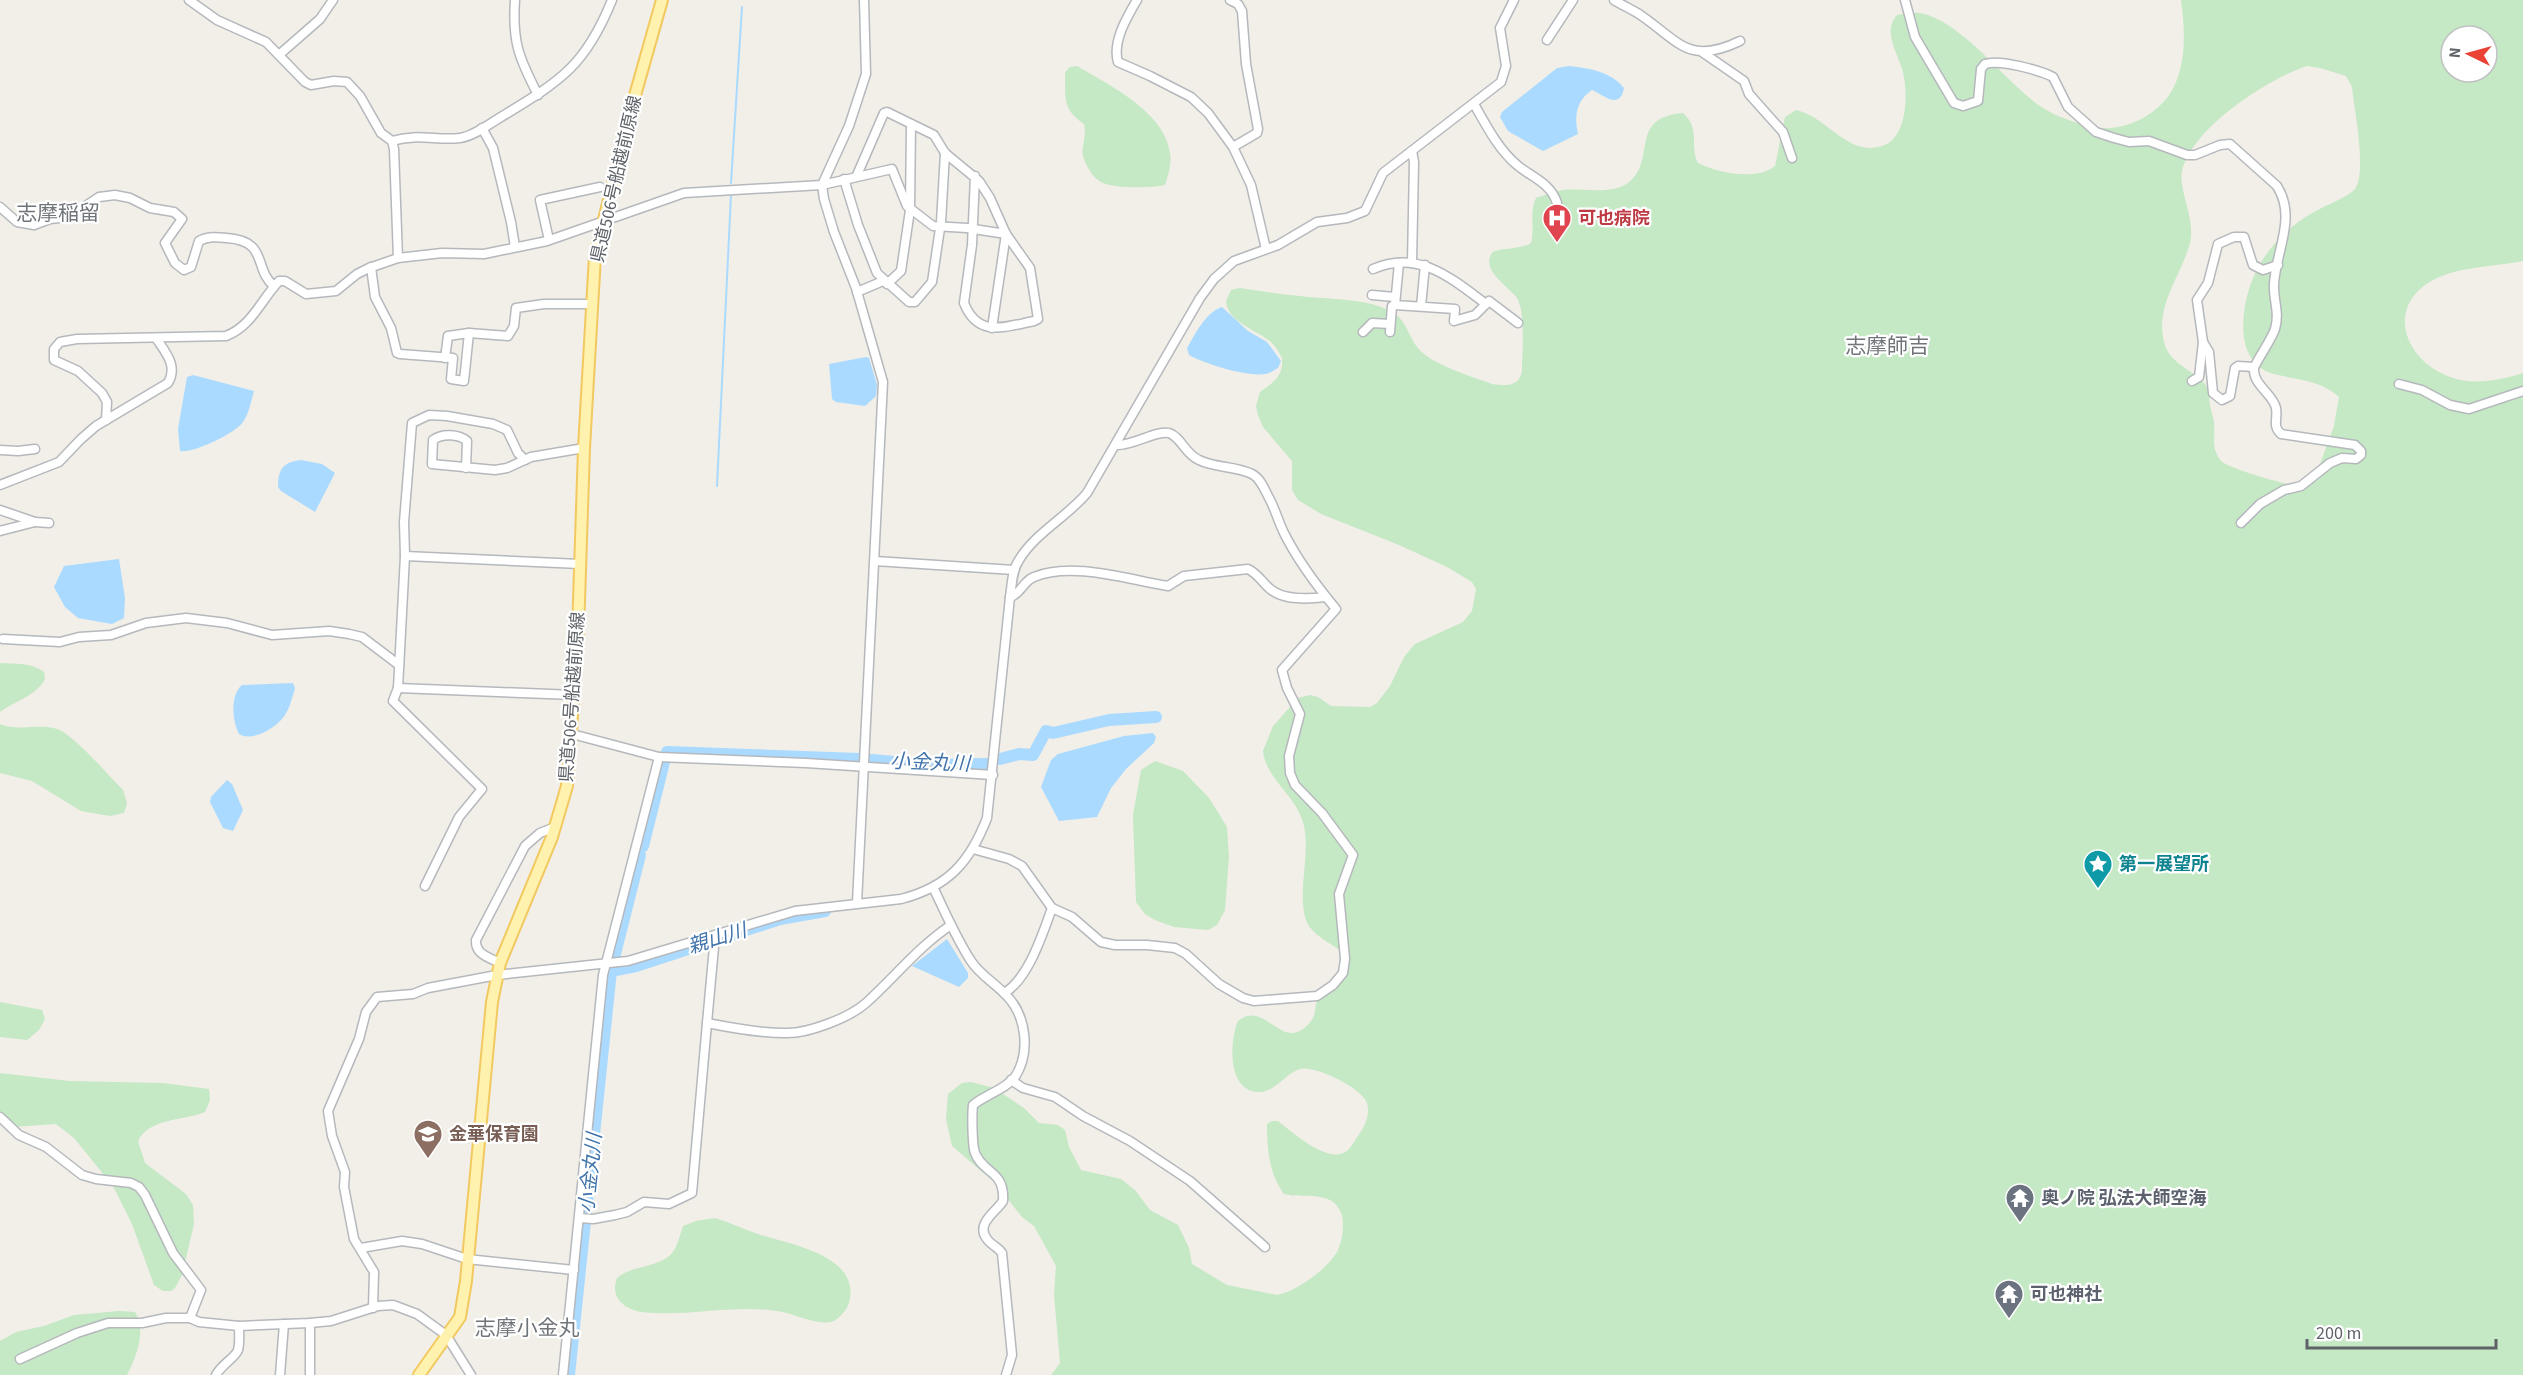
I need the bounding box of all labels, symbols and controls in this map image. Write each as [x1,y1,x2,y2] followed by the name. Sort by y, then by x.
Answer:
[2439,24,2499,84] north arrow
[2444,47,2466,59] text: N
[585,93,648,265] street label: 県道506号船越前原線
[16,198,100,228] district label: 志摩稲留
[1541,202,1573,244] hospital icon: 可也病院
[1578,206,1650,231] place label: 可也病院
[1845,331,1929,361] district label: 志摩師吉
[554,611,591,783] street label: 県道506号船越前原線
[890,748,972,778] water label: 小金丸川
[2082,848,2114,890] place icon: 第一展望所
[2119,852,2209,877] place label: 第一展望所
[685,916,752,961] water label: 親山川
[412,1118,444,1160] school or university icon: 金華保育園
[449,1122,539,1147] place label: 金華保育園
[573,1130,609,1214] water label: 小金丸川
[2004,1182,2036,1224] temple icon: 奥ノ院 弘法大師空海
[2041,1186,2207,1211] place label: 奥ノ院 弘法大師空海
[1993,1278,2025,1320] temple icon: 可也神社
[2030,1282,2102,1307] place label: 可也神社
[2307,1312,2496,1350] scale bar
[475,1313,580,1343] district label: 志摩小金丸
[2316,1321,2361,1346] text: 200 m

